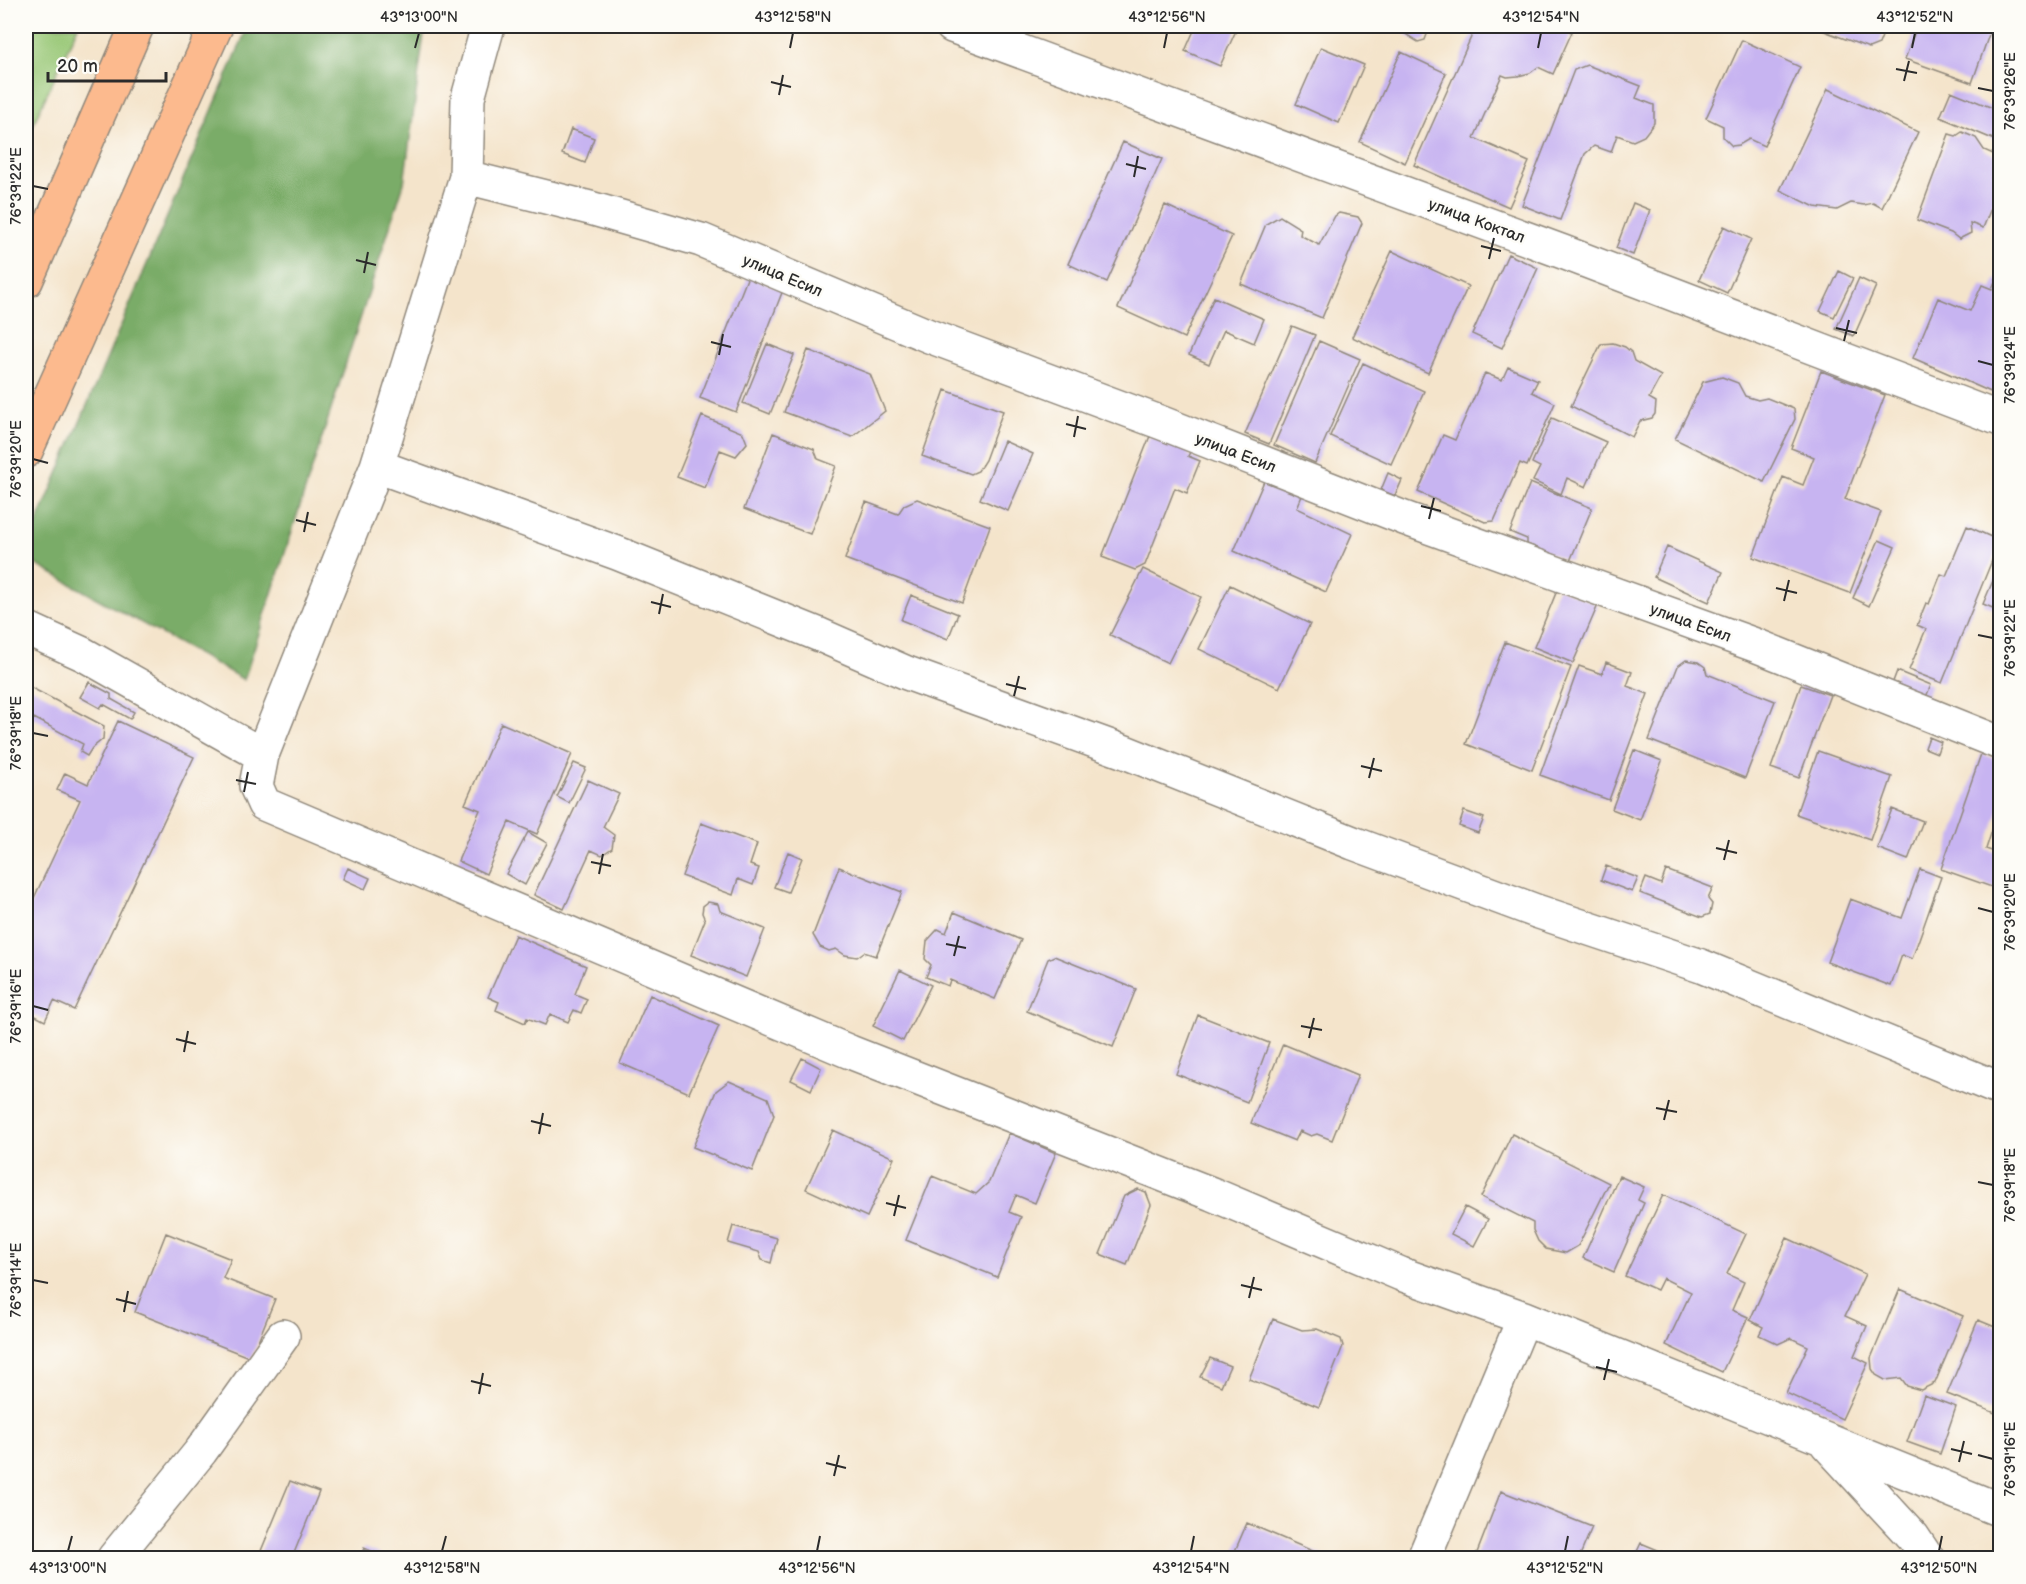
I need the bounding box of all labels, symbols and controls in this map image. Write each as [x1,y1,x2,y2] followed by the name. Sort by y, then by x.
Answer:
[380,8,458,27] text: 43°13'00"N
[754,8,832,27] text: 43°12'58"N
[1128,8,1206,27] text: 43°12'56"N
[1502,8,1580,27] text: 43°12'54"N
[1876,8,1954,27] text: 43°12'52"N
[48,45,166,83] scale bar
[2001,52,2020,130] text: 76°39'26"E
[57,56,98,77] text: 20 m
[7,147,26,225] text: 76°39'22"E
[1426,195,1527,248] street label: улица Коктал
[740,251,825,302] street label: улица Есил
[2001,326,2020,404] text: 76°39'24"E
[7,420,26,498] text: 76°39'20"E
[1192,429,1278,477] street label: улица Есил
[2001,599,2020,677] text: 76°39'22"E
[1647,600,1734,647] street label: улица Есил
[7,696,26,770] text: 76°39'18"E
[2001,873,2020,951] text: 76°39'20"E
[7,968,26,1043] text: 76°39'16"E
[2001,1148,2020,1222] text: 76°39'18"E
[7,1242,26,1317] text: 76°39'14"E
[2001,1421,2020,1496] text: 76°39'16"E
[29,1559,107,1578] text: 43°13'00"N
[403,1559,481,1578] text: 43°12'58"N
[778,1559,856,1578] text: 43°12'56"N
[1152,1559,1230,1578] text: 43°12'54"N
[1526,1559,1604,1578] text: 43°12'52"N
[1900,1559,1978,1578] text: 43°12'50"N

